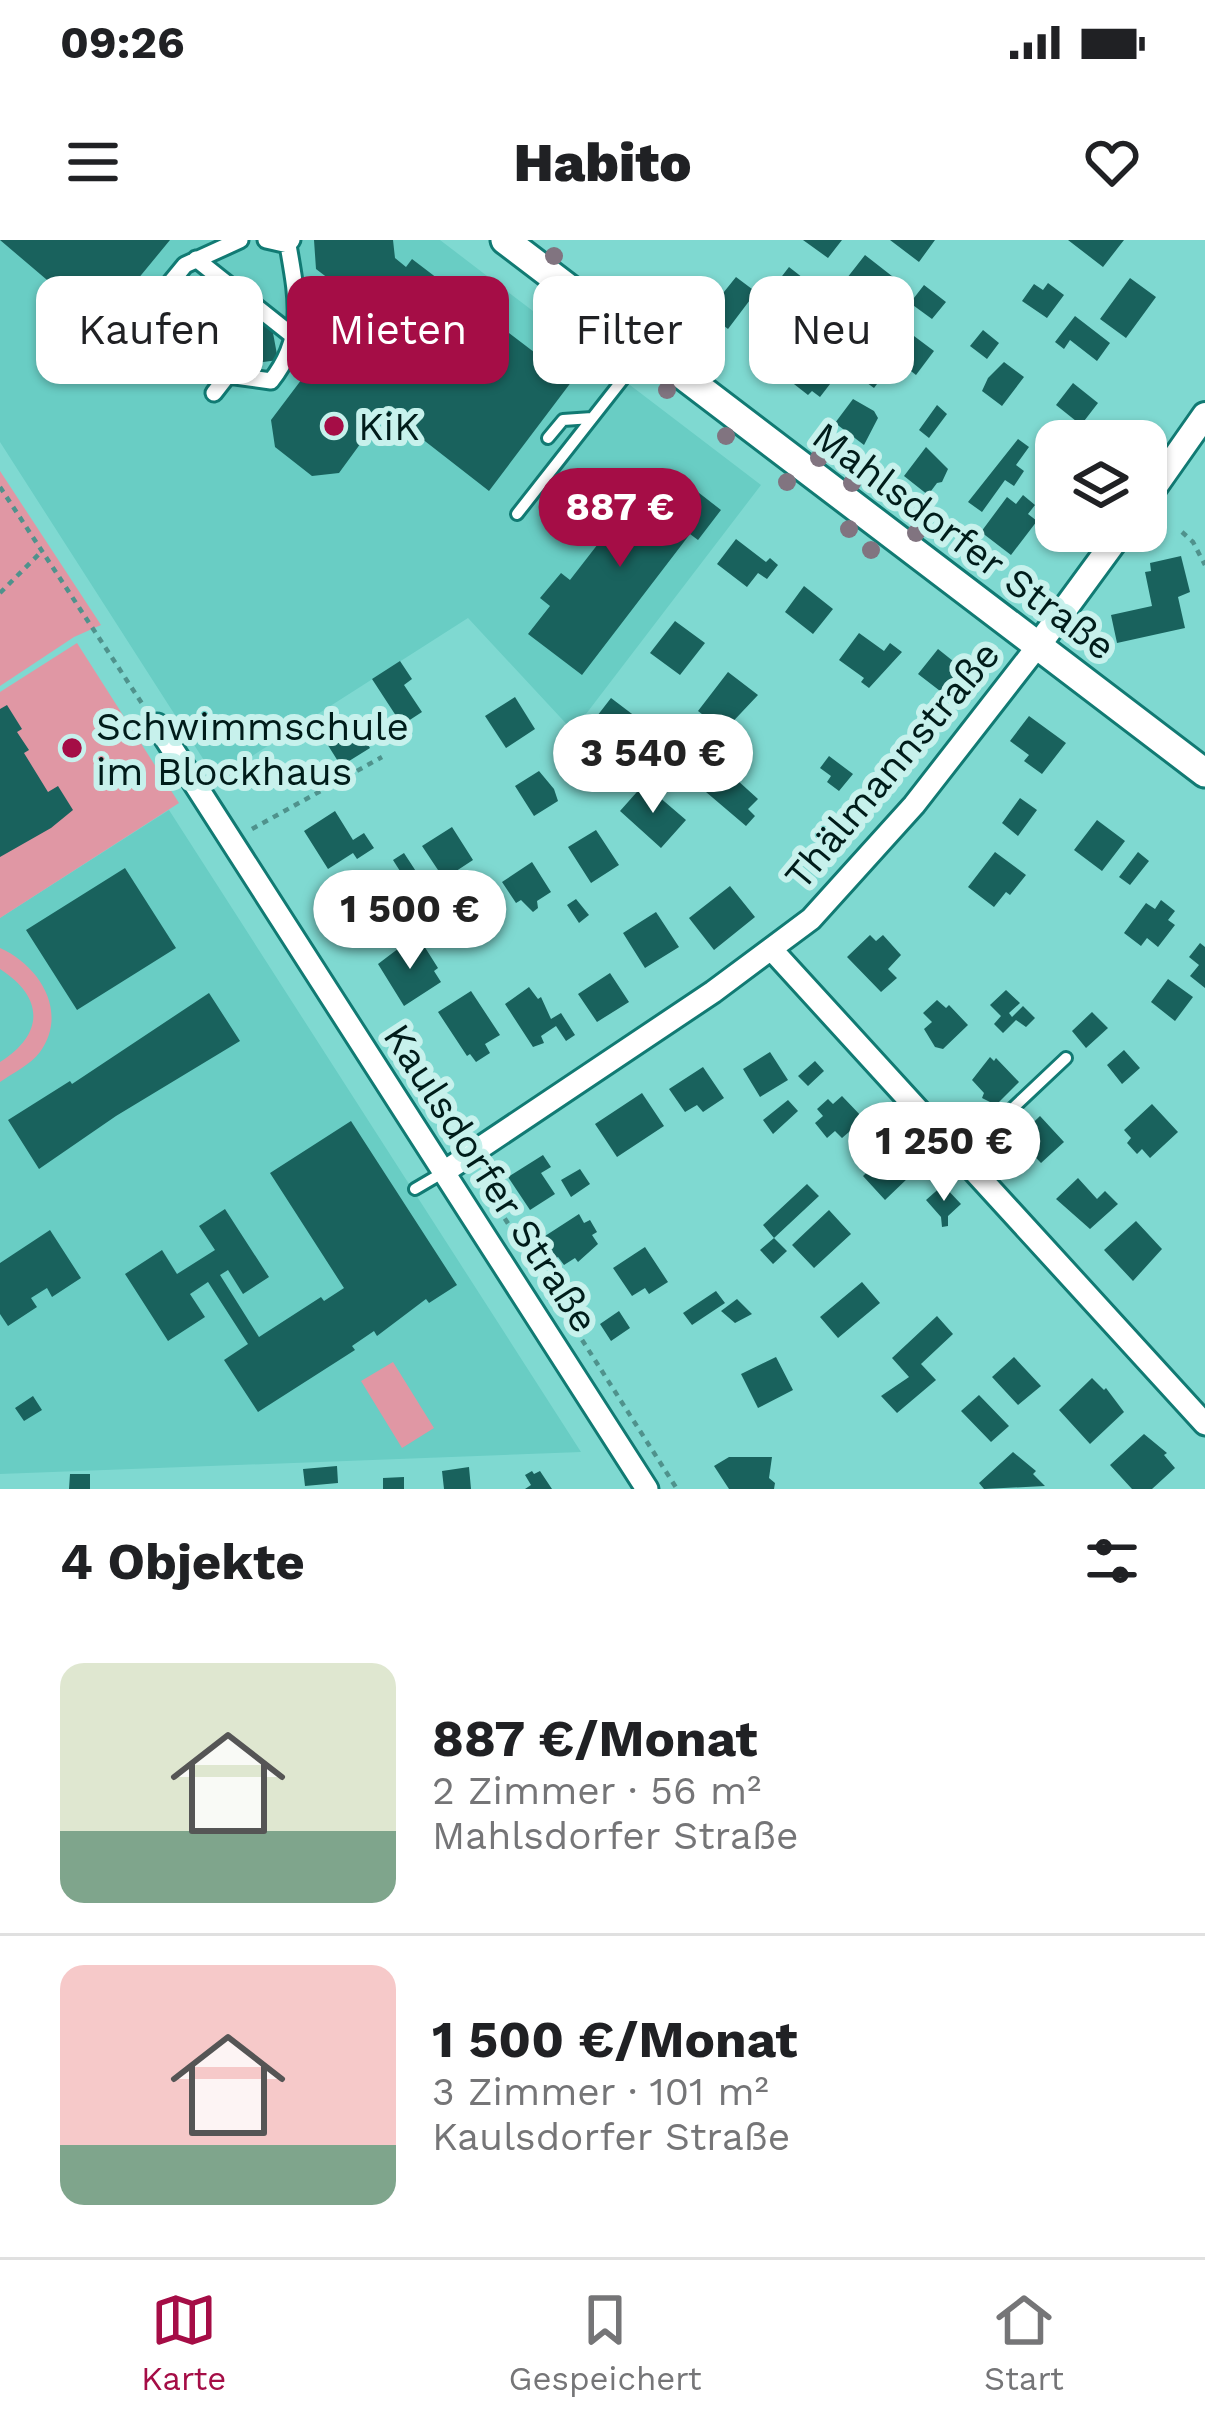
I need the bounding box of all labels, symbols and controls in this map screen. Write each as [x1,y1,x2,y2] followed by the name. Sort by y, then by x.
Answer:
[60,16,185,69] text: 09:26
[60,129,126,195] icon: menu
[1079,129,1145,195] icon: heart
[514,131,691,194] text: Habito
[36,276,263,384] chip: Kaufen
[287,276,509,384] chip: Mieten
[533,276,725,384] chip: Filter
[749,276,914,384] chip: Neu
[358,404,420,449] place label: KiK
[321,413,347,439] marker: KiK
[804,413,1124,669] street label: Mahlsdorfer Straße
[1035,420,1167,552] map controls
[1035,420,1167,552] button: layers
[536,468,704,570] pin: 887 €
[566,484,674,529] text: 887 €
[775,632,1009,898] street label: Thälmannstraße
[96,704,409,794] place label: Schwimmschule im Blockhaus
[542,714,764,816] pin: 3 540 €
[580,730,726,775] text: 3 540 €
[59,735,85,761] marker: Schwimmschule im Blockhaus
[299,870,521,972] pin: 1 500 €
[340,886,480,931] text: 1 500 €
[375,1015,607,1341] street label: Kaulsdorfer Straße
[833,1102,1055,1204] pin: 1 250 €
[875,1118,1013,1163] text: 1 250 €
[1079,1528,1145,1594] icon: filters
[60,1532,305,1591] text: 4 Objekte
[432,1709,757,1768] text: 887 €/Monat
[156,1711,300,1855] icon: home
[432,1768,761,1813] text: 2 Zimmer · 56 m²
[432,1813,798,1858] text: Mahlsdorfer Straße
[432,2010,797,2069] text: 1 500 €/Monat
[156,2013,300,2157] icon: home
[432,2069,769,2114] text: 3 Zimmer · 101 m²
[432,2114,790,2159] text: Kaulsdorfer Straße
[141,2287,226,2398] tab: Karte
[509,2287,702,2398] tab: Gespeichert
[984,2287,1064,2398] tab: Start

